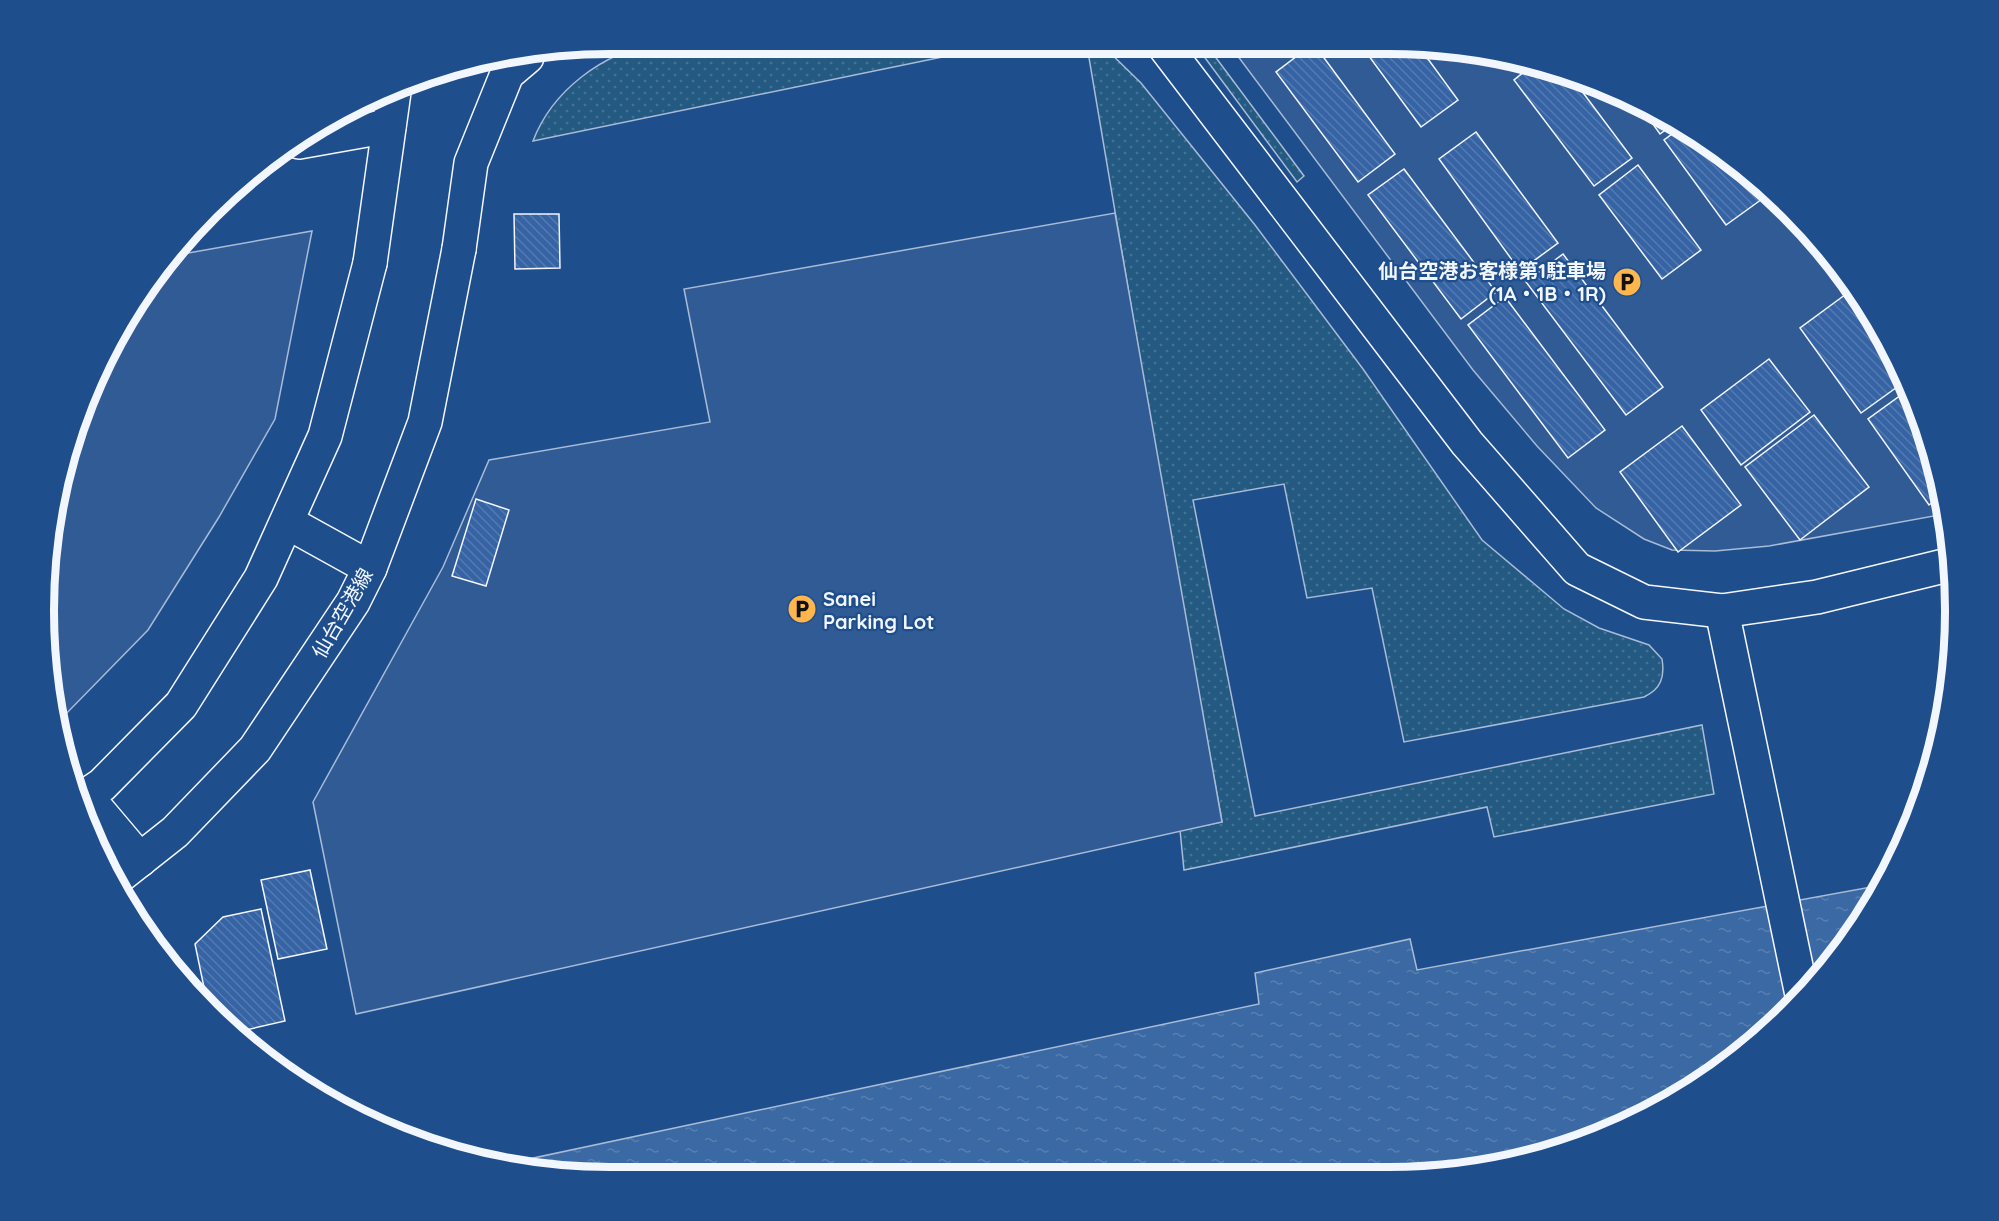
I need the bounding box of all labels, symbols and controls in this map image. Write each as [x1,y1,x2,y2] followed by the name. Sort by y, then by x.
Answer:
[1378,258,1606,306] place label: 仙台空港お客様第1駐車場 (1A・1B・1R)
[1611,266,1643,298] parking icon: 仙台空港お客様第1駐車場 (1A・1B・1R)
[306,563,378,663] street label: 仙台空港線
[823,586,934,634] place label: Sanei Parking Lot
[786,593,818,625] parking icon: Sanei Parking Lot

